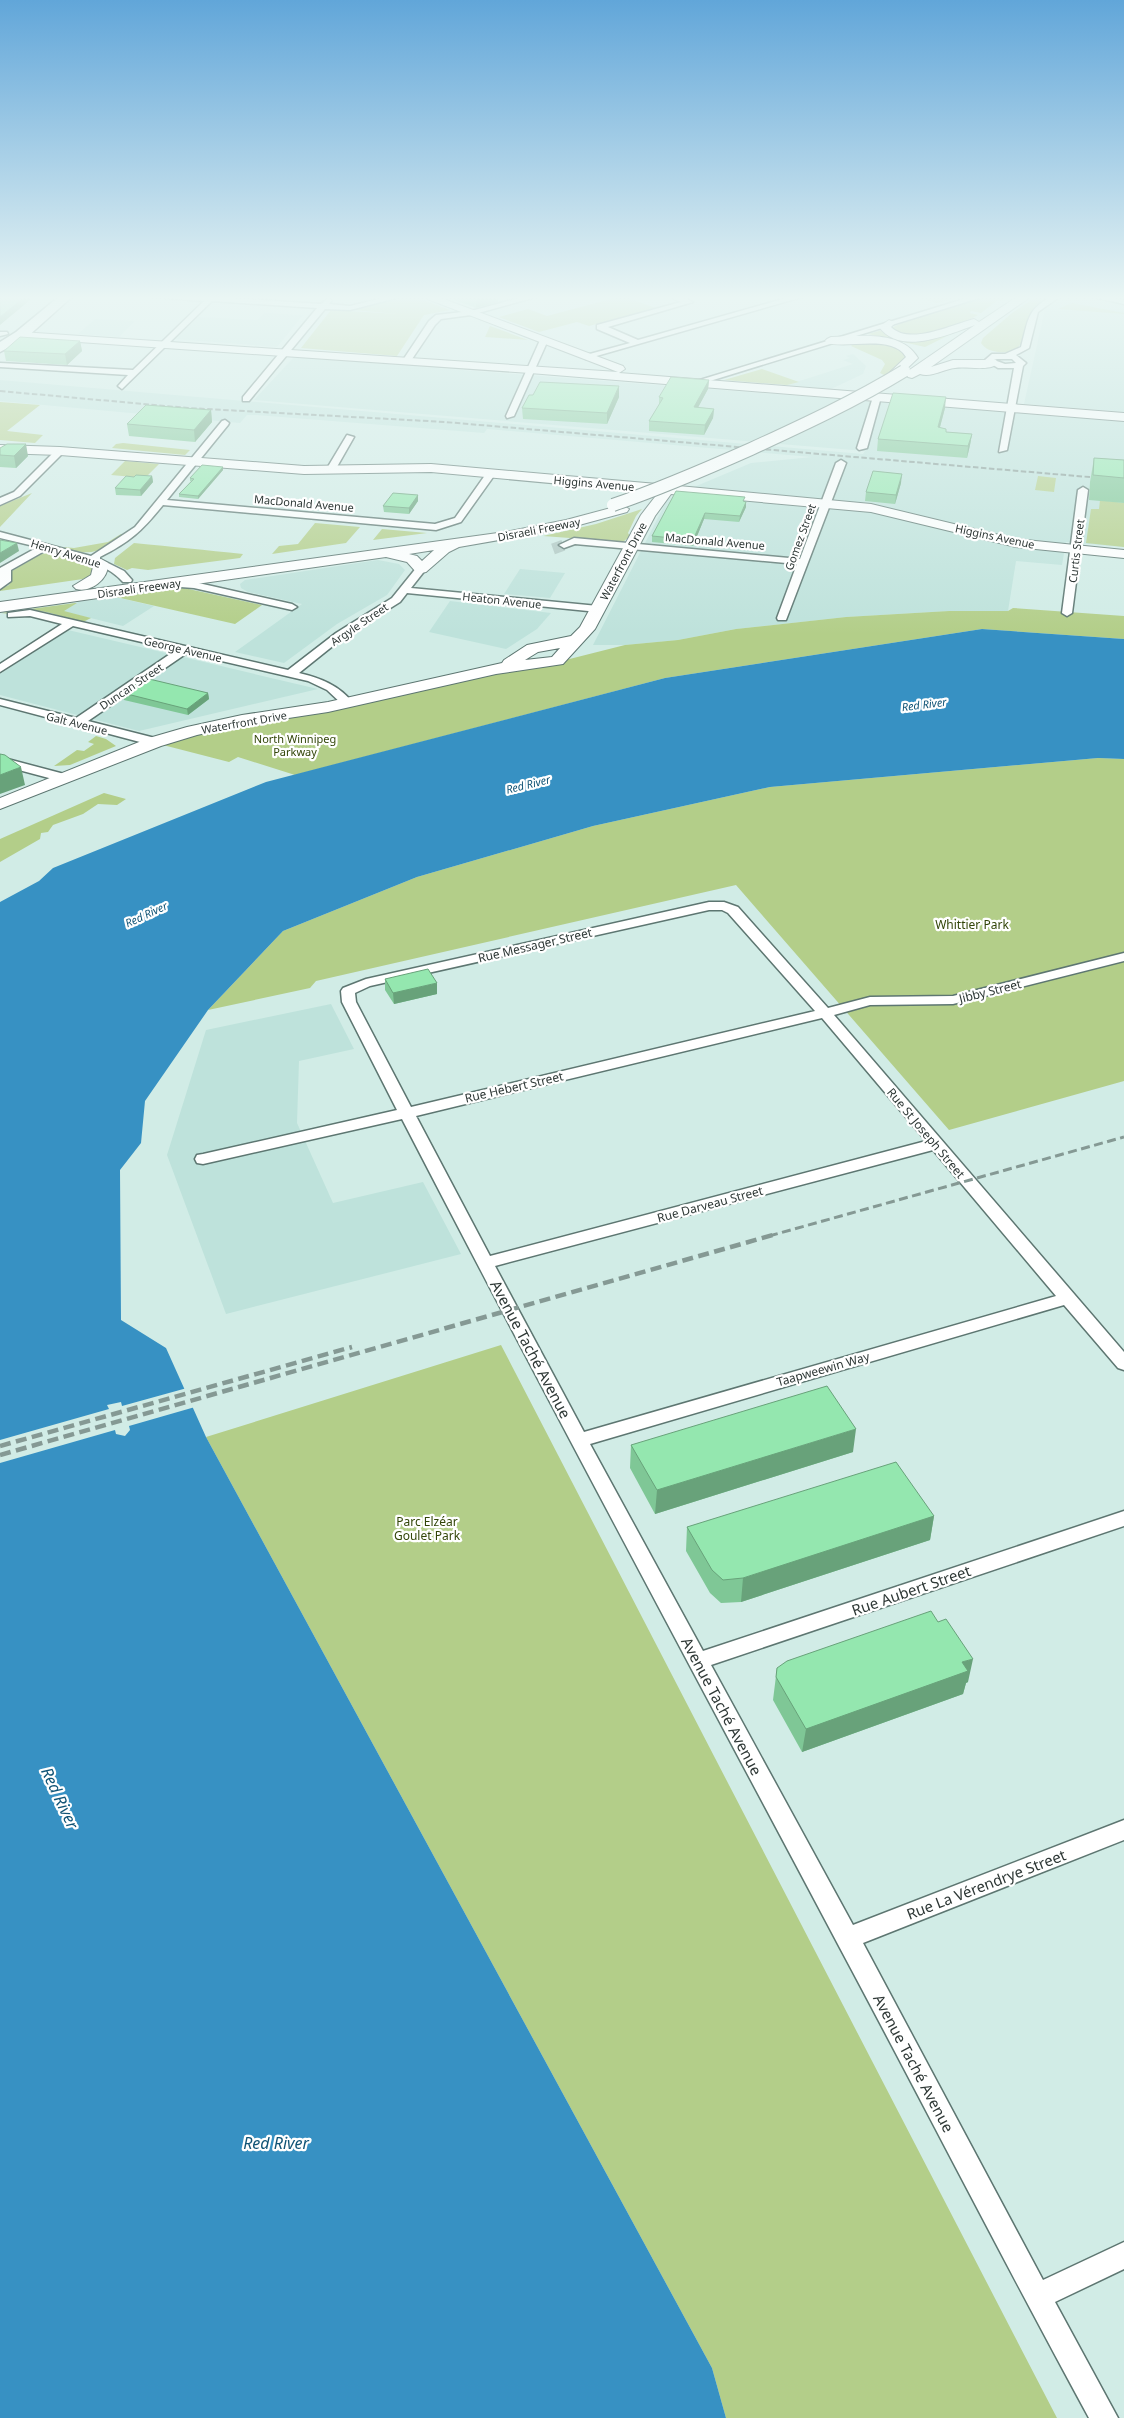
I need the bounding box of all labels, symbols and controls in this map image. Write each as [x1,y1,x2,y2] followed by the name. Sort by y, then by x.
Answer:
[553,472,635,494] street label: Higgins Avenue
[253,491,355,515] street label: MacDonald Avenue
[781,502,819,572] street label: Gomez Street
[496,514,582,544] street label: Disraeli Freeway
[1065,518,1087,584] street label: Curtis Street
[596,519,650,603] street label: Waterfront Drive
[954,520,1036,552] street label: Higgins Avenue
[664,529,766,553] street label: MacDonald Avenue
[29,535,103,571] street label: Henry Avenue
[96,575,182,601] street label: Disraeli Freeway
[462,588,542,612] street label: Heaton Avenue
[327,599,391,649] street label: Argyle Street
[142,633,224,665] street label: George Avenue
[96,659,166,713] street label: Duncan Street
[901,694,948,714] water label: Red River
[200,707,288,737] street label: Waterfront Drive
[45,708,109,738] street label: Galt Avenue
[254,731,336,759] park label: North Winnipeg Parkway
[504,771,552,797] water label: Red River
[122,897,170,930] water label: Red River
[935,916,1009,933] park label: Whittier Park
[476,923,594,966] street label: Rue Messager Street
[956,975,1024,1007] street label: Jibby Street
[463,1067,566,1107] street label: Rue Hebert Street
[883,1084,969,1182] street label: Rue St Joseph Street
[655,1182,765,1226] street label: Rue Darveau Street
[486,1276,576,1422] street label: Avenue Taché Avenue
[775,1347,872,1390] street label: Taapweewin Way
[394,1513,461,1544] park label: Parc Elzéar Goulet Park
[849,1560,974,1620] street label: Rue Aubert Street
[677,1633,767,1779] street label: Avenue Taché Avenue
[36,1764,84,1833] water label: Red River
[903,1844,1069,1924] street label: Rue La Vérendrye Street
[869,1990,959,2136] street label: Avenue Taché Avenue
[243,2132,309,2154] water label: Red River

